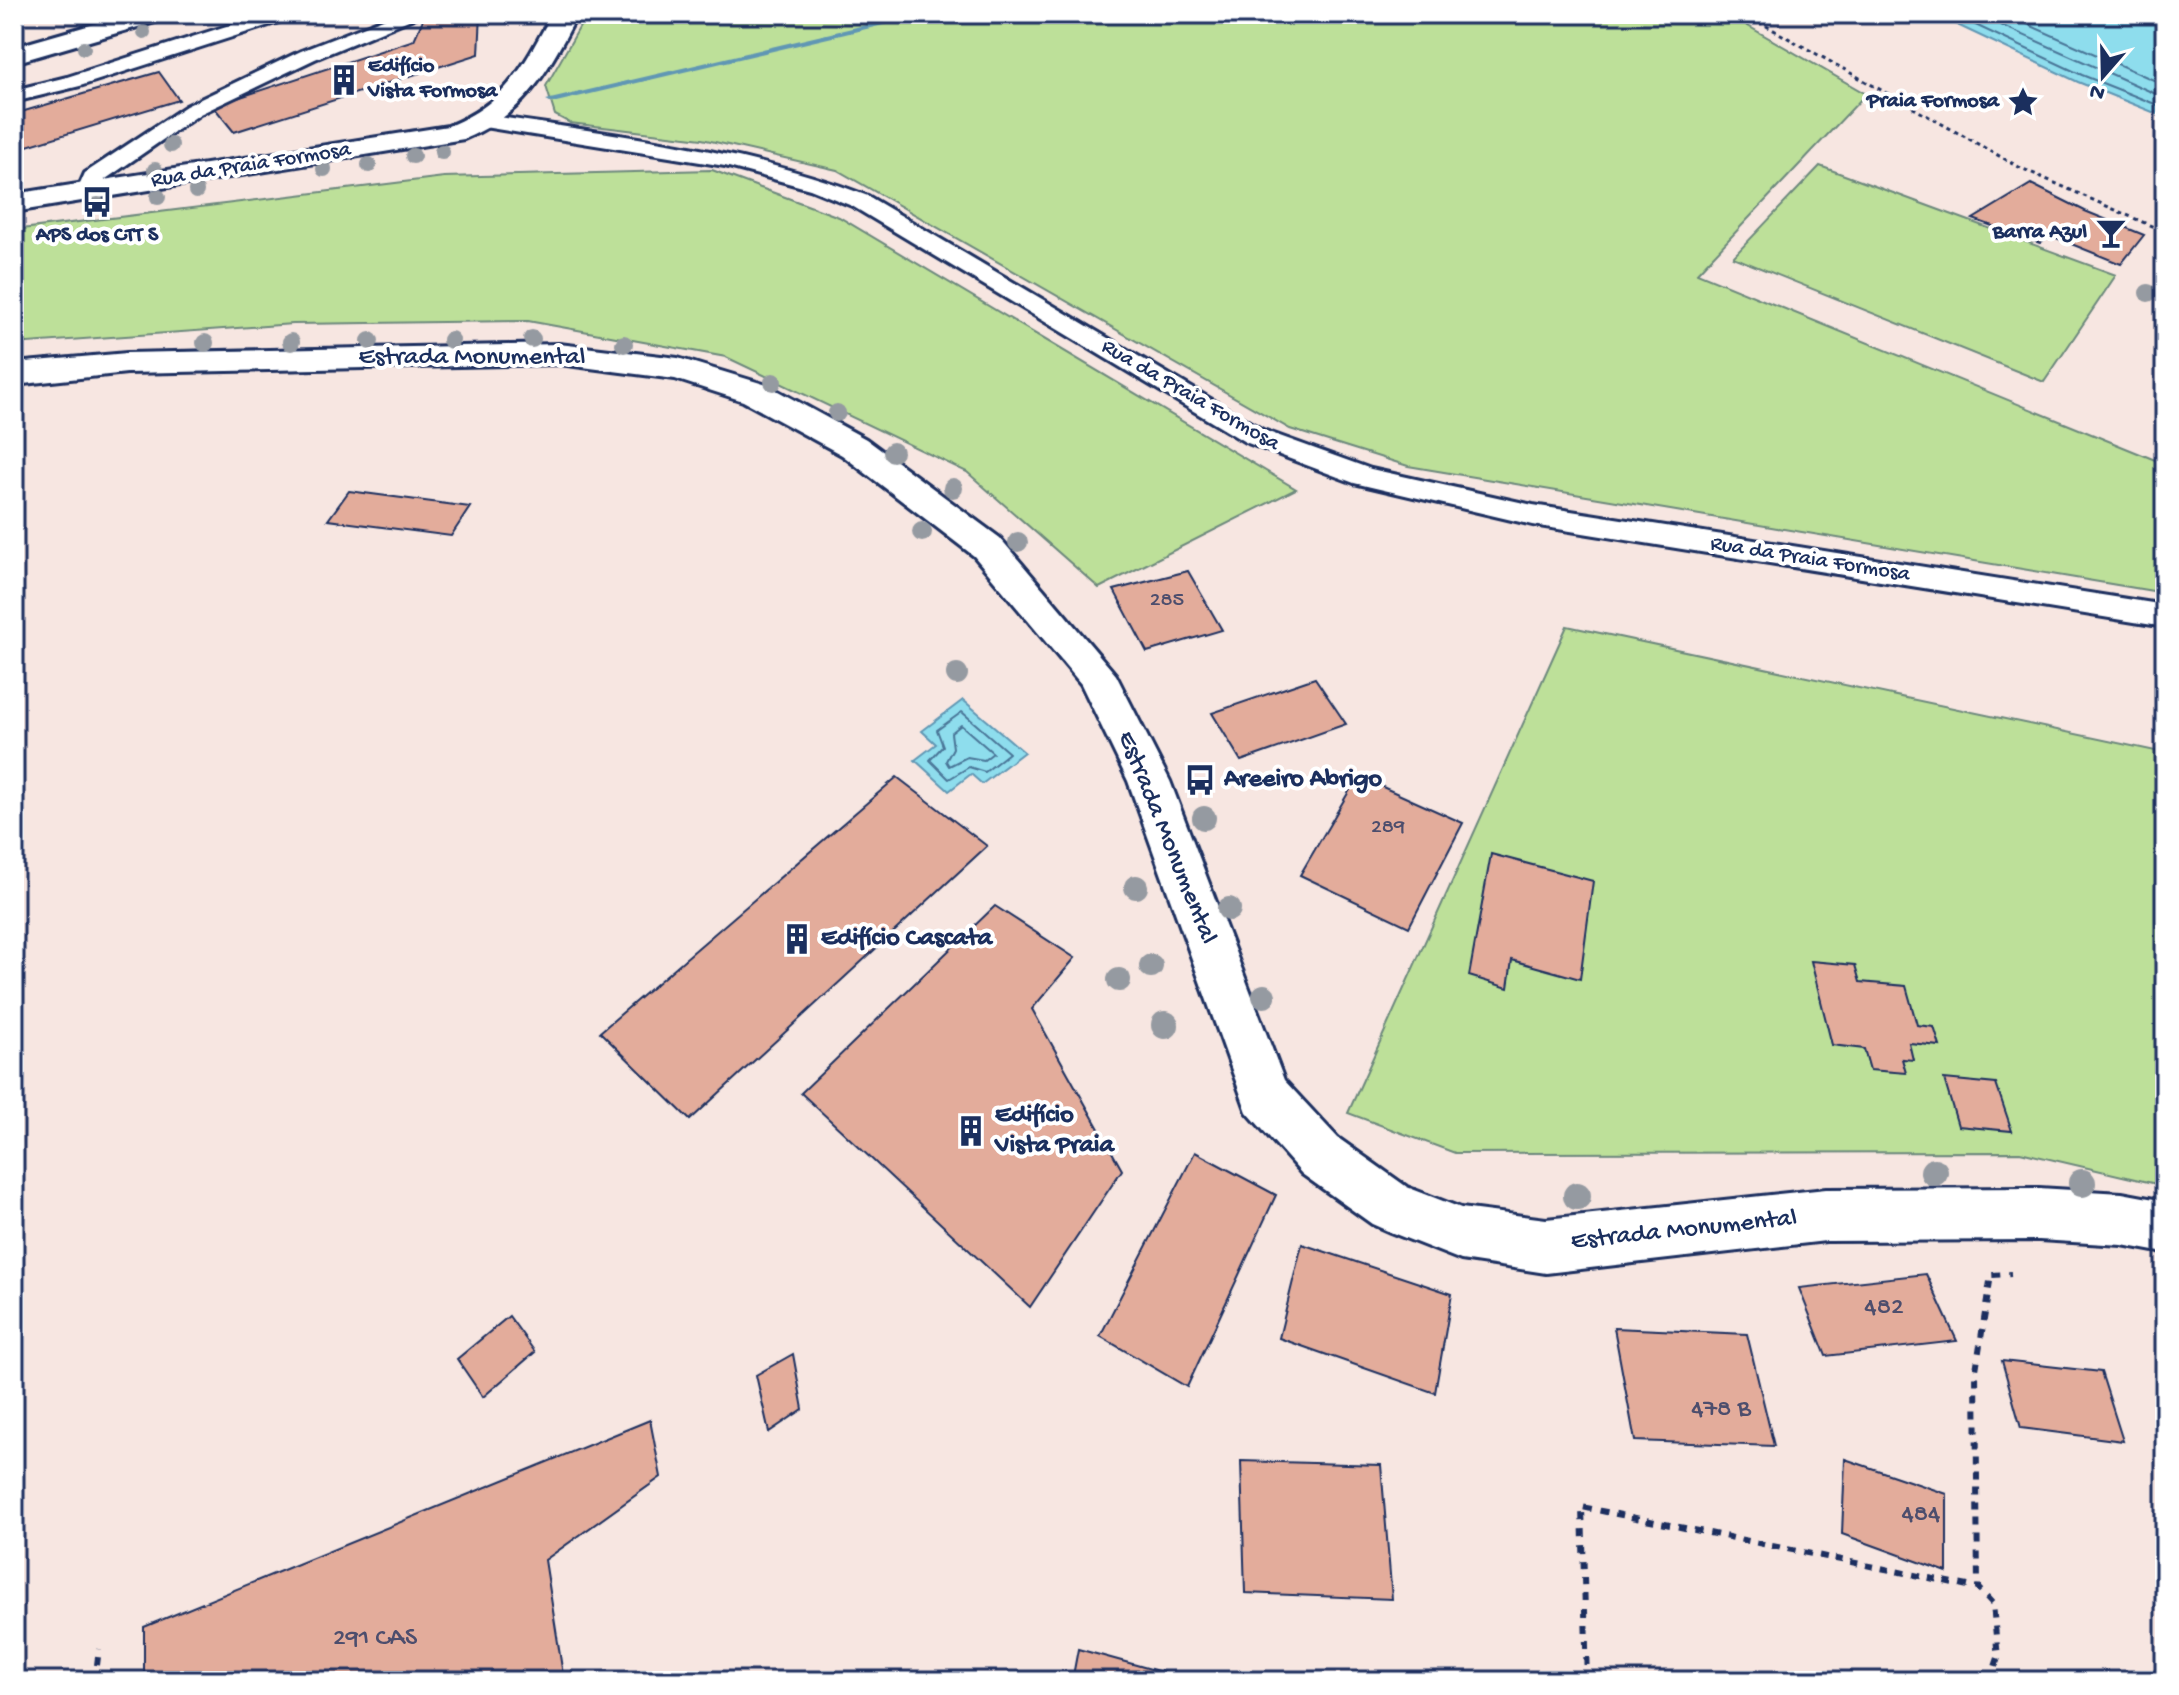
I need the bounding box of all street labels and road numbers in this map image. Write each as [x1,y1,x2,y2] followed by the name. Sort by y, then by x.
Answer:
[149,137,353,195] street label: Rua da Praia Formosa
[1096,334,1285,458] street label: Rua da Praia Formosa
[359,343,585,374] street label: Estrada Monumental
[1708,531,1912,589] street label: Rua da Praia Formosa
[1109,727,1223,949] street label: Estrada Monumental
[1570,1204,1798,1258] street label: Estrada Monumental

